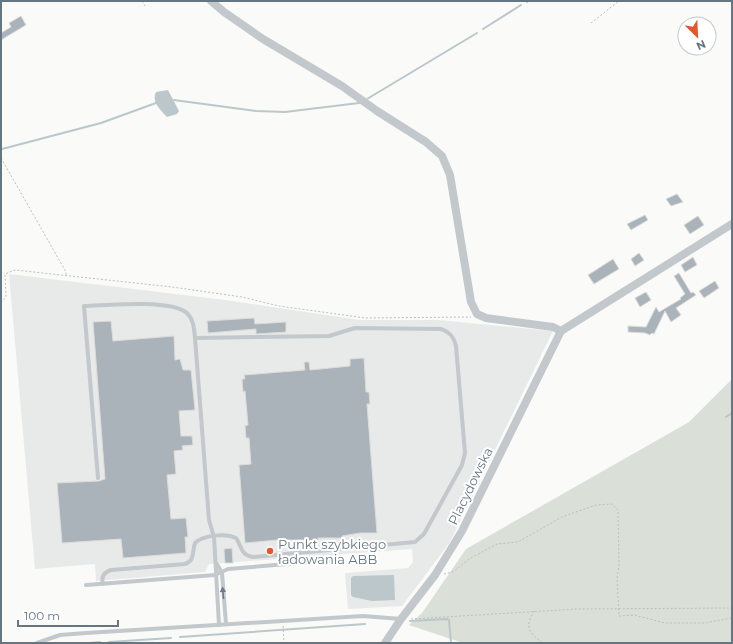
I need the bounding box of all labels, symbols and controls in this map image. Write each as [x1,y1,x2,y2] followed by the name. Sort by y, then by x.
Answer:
[677,16,717,56] north arrow
[694,37,708,53] text: N
[444,445,496,527] street label: Placydowska
[278,536,386,567] place label: Punkt szybkiego ładowania ABB
[265,546,275,556] marker: Punkt szybkiego ładowania ABB
[220,587,227,599] one-way arrow
[18,602,118,628] scale bar
[24,608,60,623] text: 100 m

